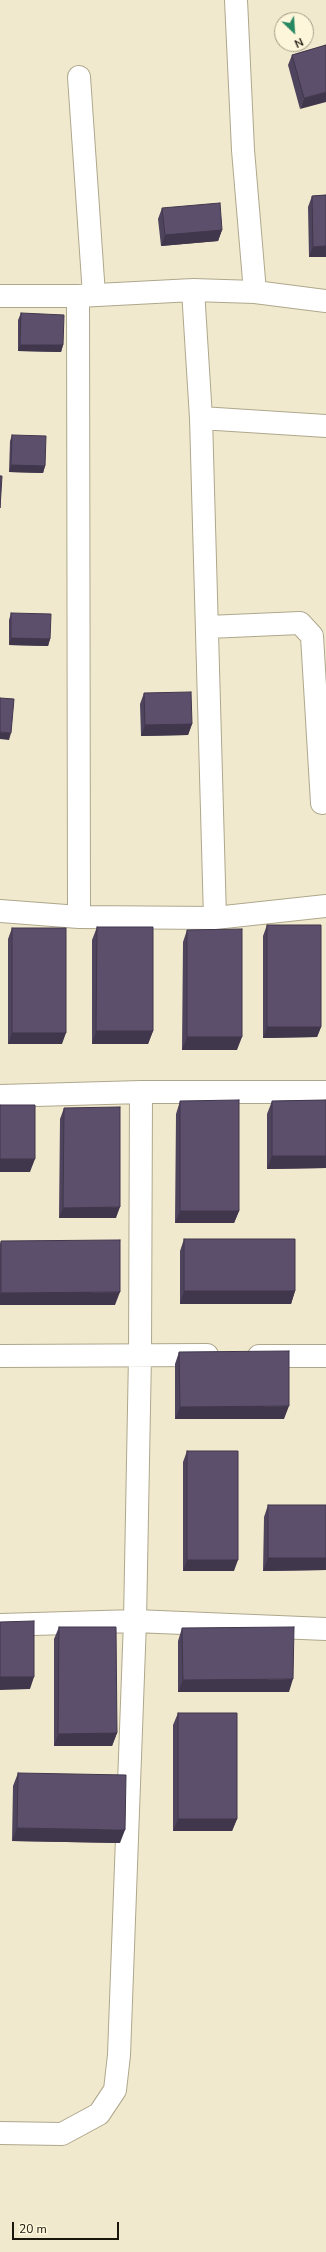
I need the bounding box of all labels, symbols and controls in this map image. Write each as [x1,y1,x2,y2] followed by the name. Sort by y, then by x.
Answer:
[274,12,314,52] north arrow
[292,34,306,51] text: N
[14,2214,121,2240] scale bar
[19,2221,47,2237] text: 20 m

